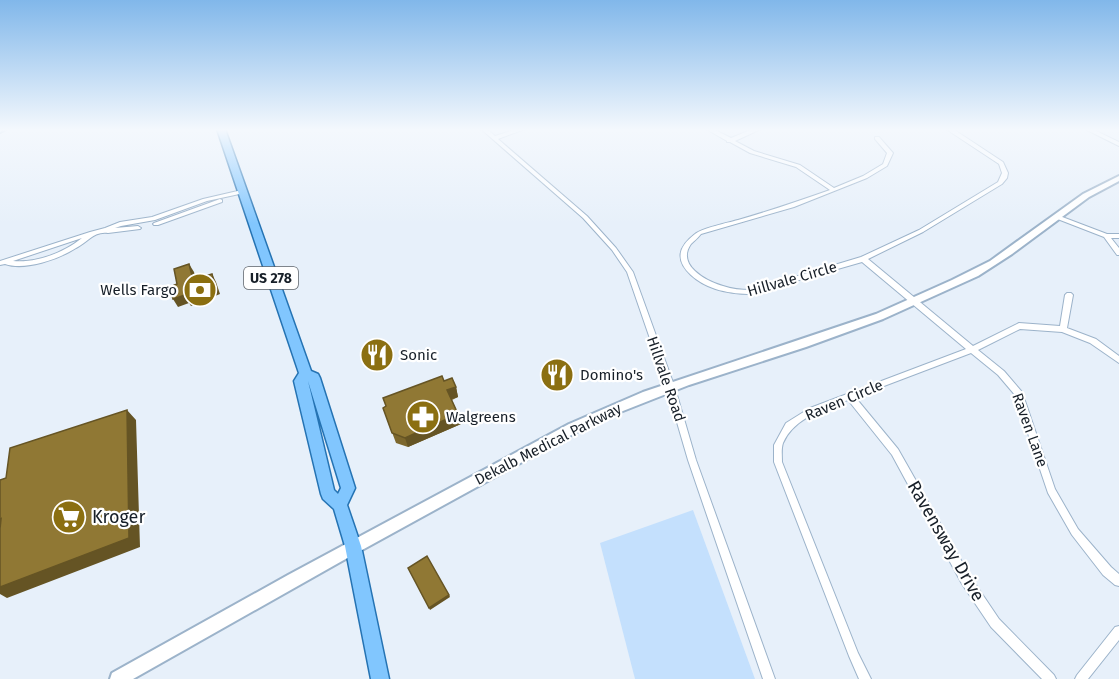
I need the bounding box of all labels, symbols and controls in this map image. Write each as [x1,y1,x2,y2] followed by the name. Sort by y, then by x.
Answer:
[745,258,839,300] street label: Hillvale Circle
[244,267,298,289] road number: US 278
[182,272,218,308] bank icon: Wells Fargo
[100,281,177,299] place label: Wells Fargo
[643,334,689,424] street label: Hillvale Road
[359,337,395,373] restaurant icon: Sonic
[400,346,437,364] place label: Sonic
[539,357,575,393] restaurant icon: Domino's
[580,366,643,384] place label: Domino's
[802,376,886,424] street label: Raven Circle
[1008,390,1052,470] street label: Raven Lane
[405,399,441,435] pharmacy icon: Walgreens
[472,399,625,489] street label: Dekalb Medical Parkway
[446,408,516,426] place label: Walgreens
[903,477,989,605] street label: Ravensway Drive
[51,499,87,535] supermarket icon: Kroger
[92,506,145,528] place label: Kroger

